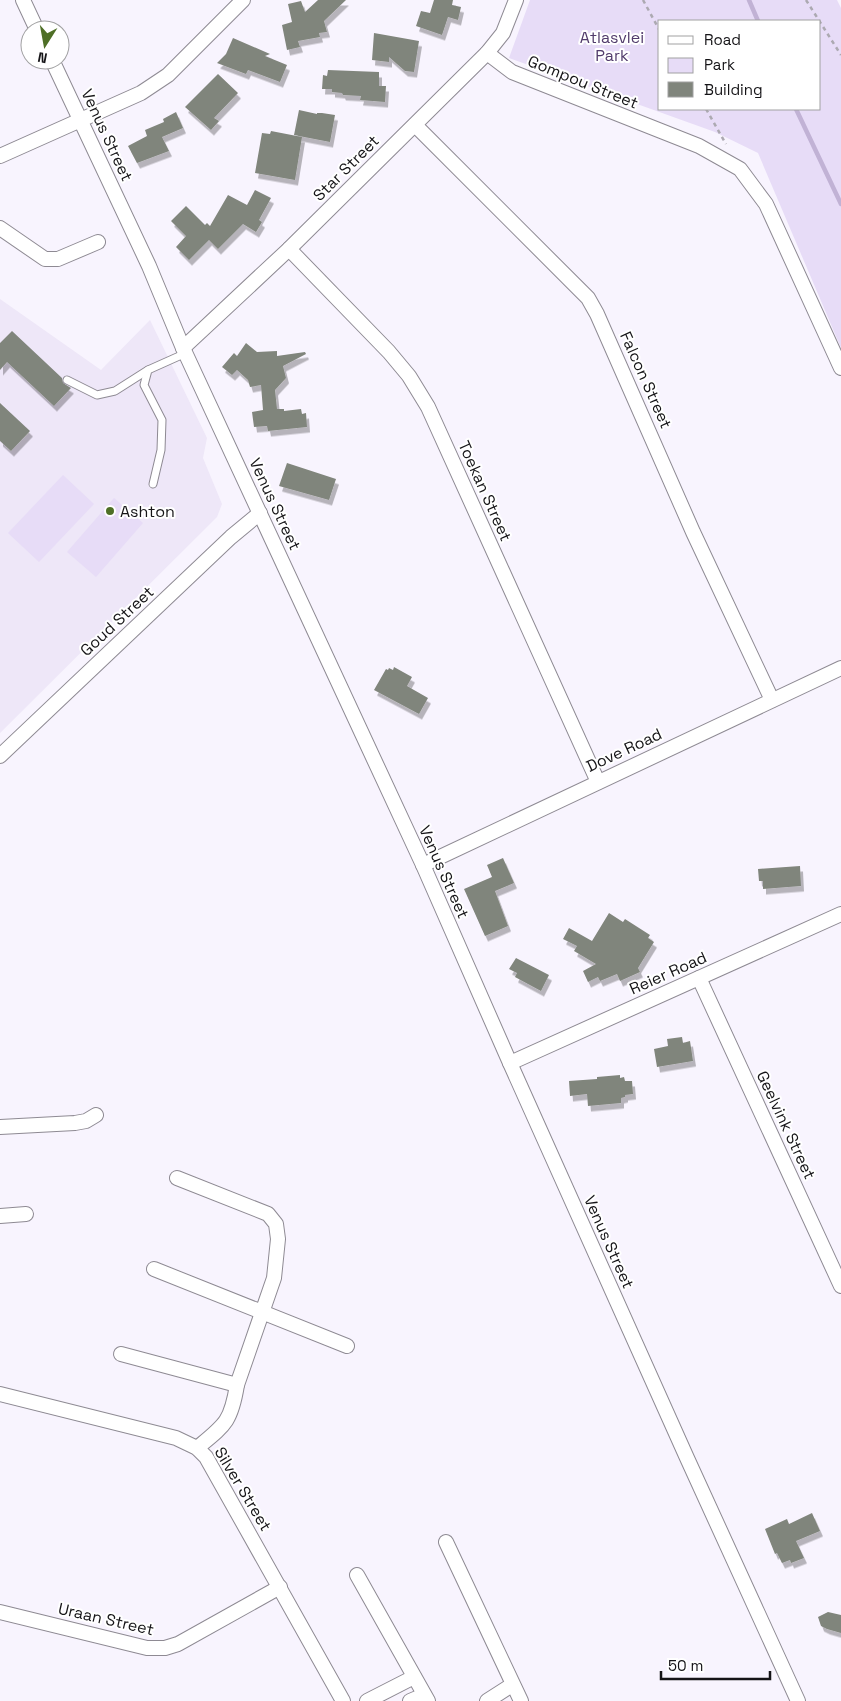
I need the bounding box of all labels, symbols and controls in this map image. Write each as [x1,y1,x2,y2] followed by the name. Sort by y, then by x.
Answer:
[20,20,70,70] north arrow
[658,20,821,110] legend
[580,27,644,66] park label: Atlasvlei Park
[704,30,741,49] text: Road
[36,48,49,67] text: N
[525,50,641,114] street label: Gompou Street
[704,55,735,74] text: Park
[704,80,763,99] text: Building
[76,85,138,185] street label: Venus Street
[308,130,384,206] street label: Star Street
[615,328,677,432] street label: Falcon Street
[454,438,516,544] street label: Toekan Street
[244,454,306,554] street label: Venus Street
[120,501,175,522] place label: Ashton
[104,505,116,517] marker: Ashton
[76,581,158,661] street label: Goud Street
[583,723,665,777] street label: Dove Road
[414,822,474,922] street label: Venus Street
[626,947,710,999] street label: Reier Road
[752,1067,820,1183] street label: Geelvink Street
[579,1192,639,1292] street label: Venus Street
[210,1443,276,1535] street label: Silver Street
[56,1598,156,1640] street label: Uraan Street
[661,1648,770,1680] scale bar
[668,1656,703,1675] text: 50 m

